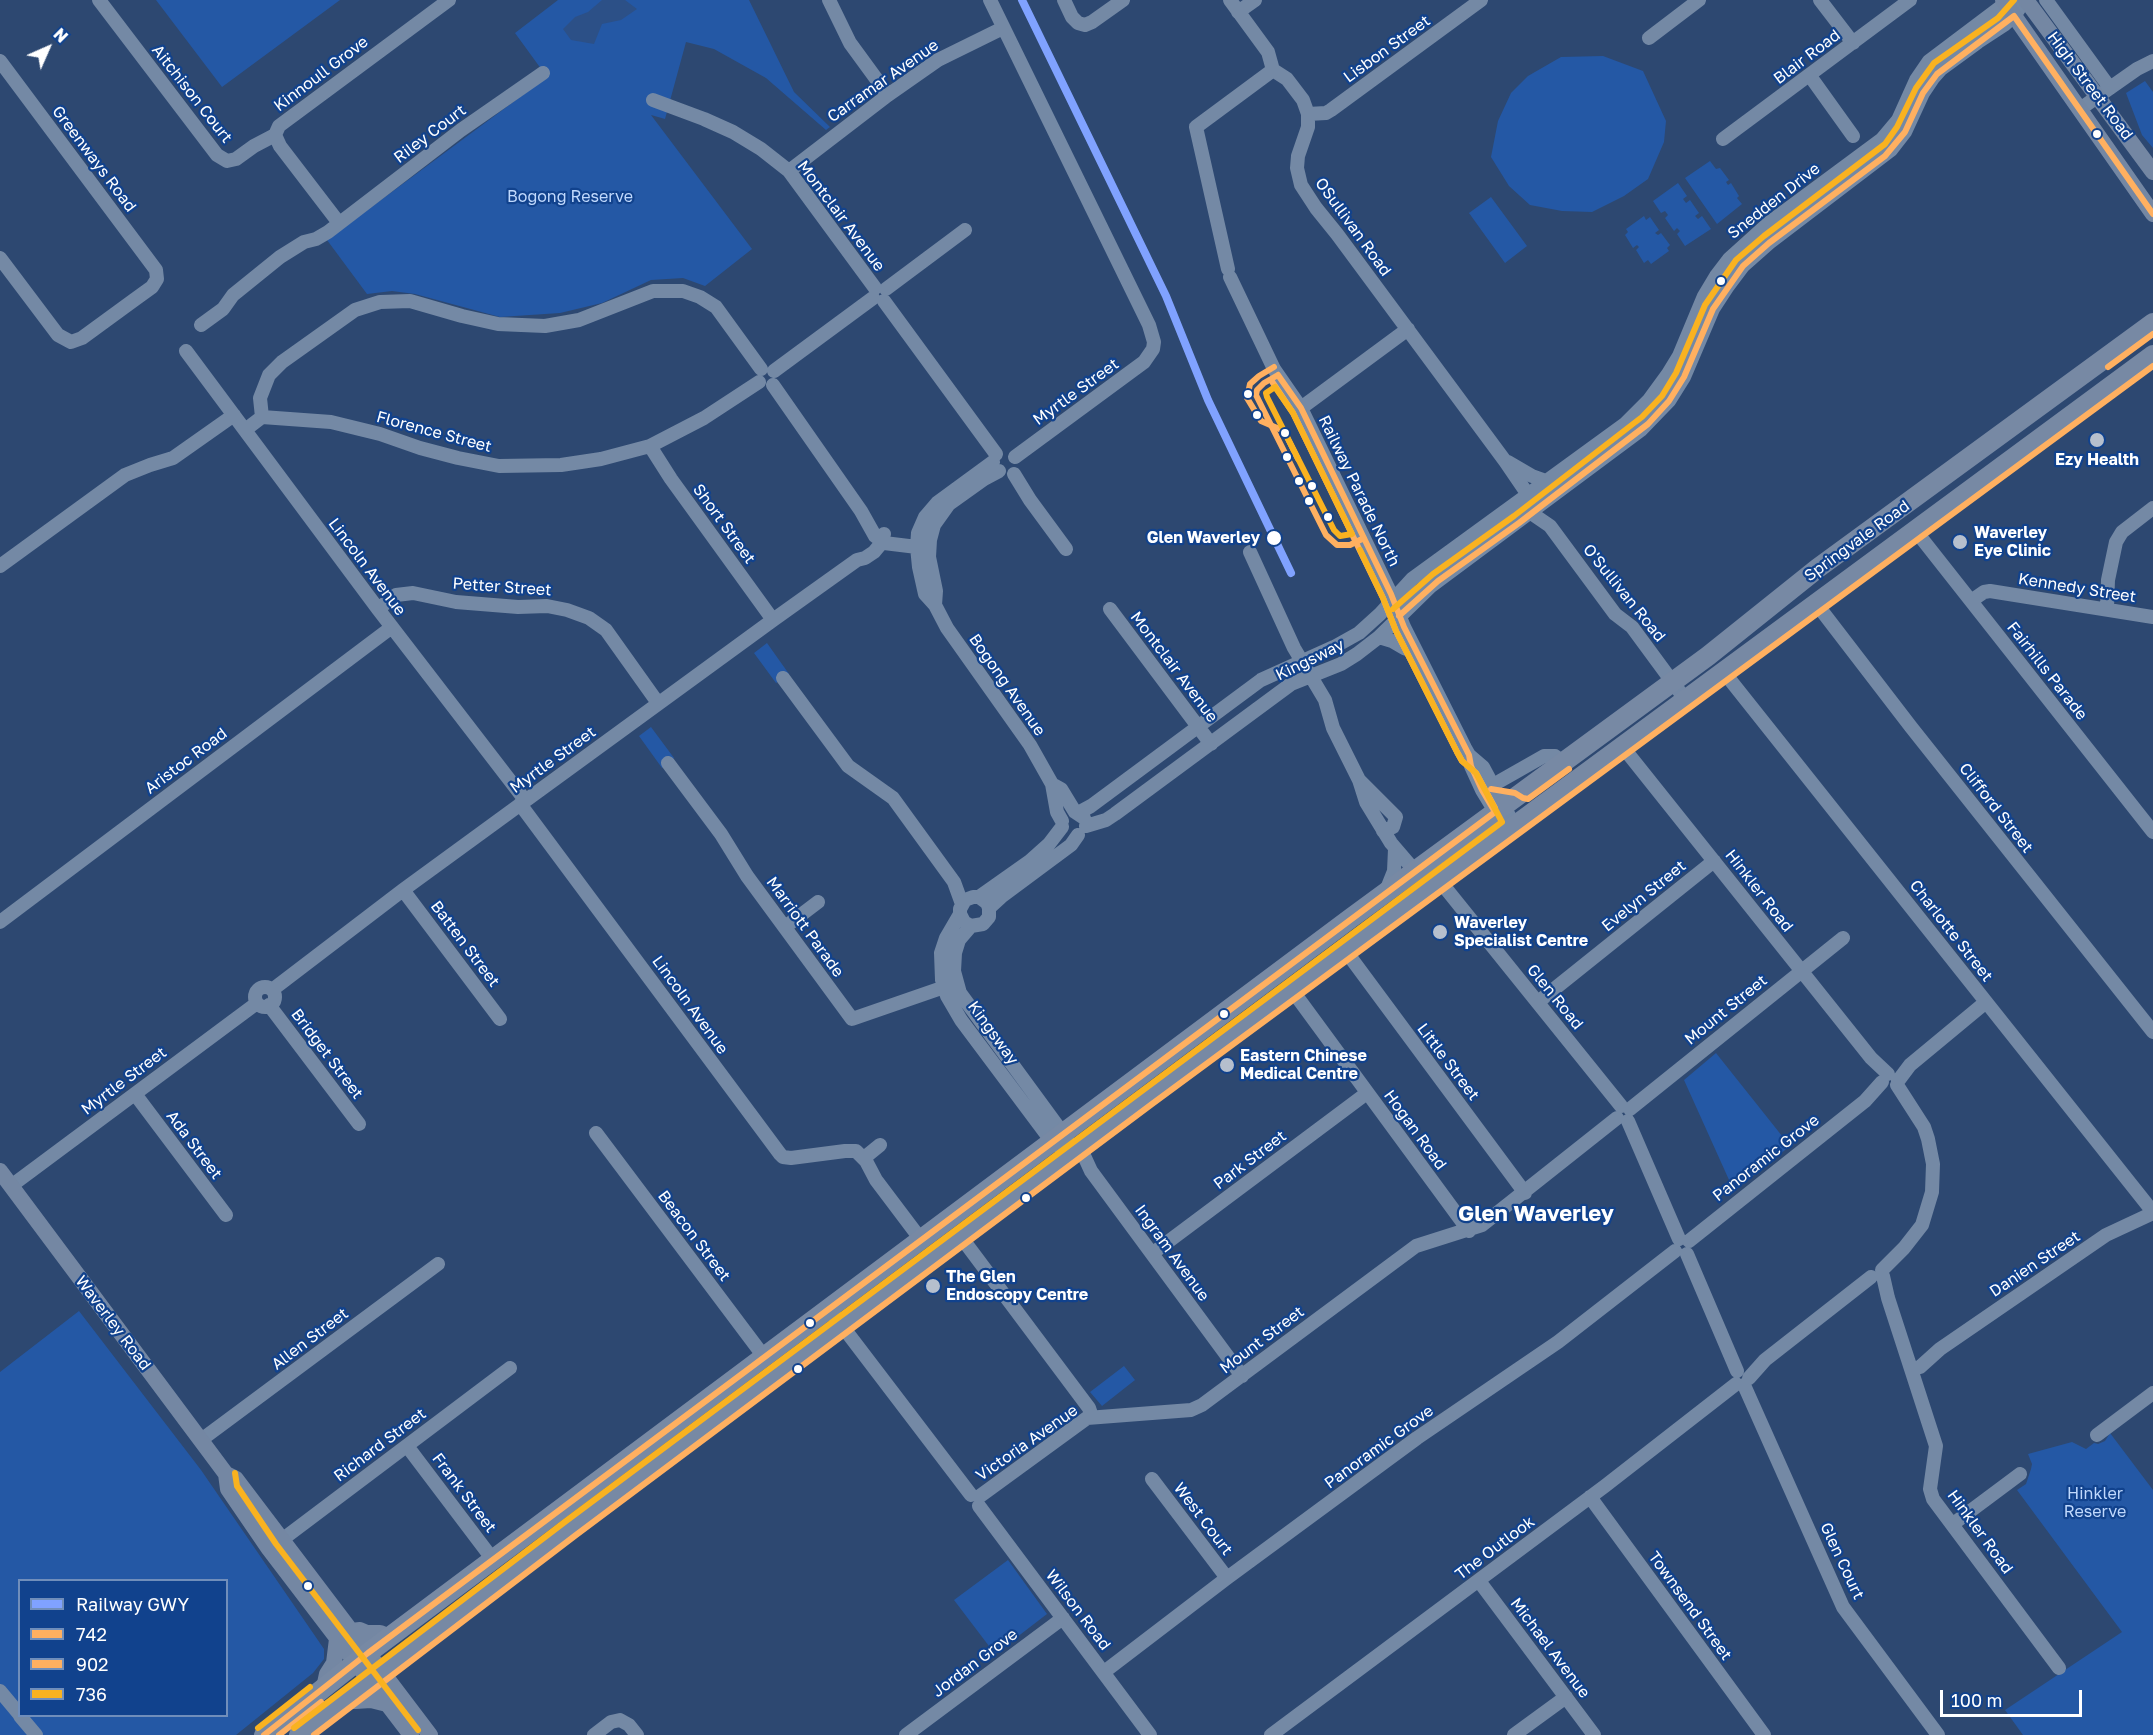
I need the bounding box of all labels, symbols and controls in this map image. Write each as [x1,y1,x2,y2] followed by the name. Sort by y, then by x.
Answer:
[1340,11,1434,87] street label: Lisbon Street
[18,18,78,78] north arrow
[49,24,72,47] text: N
[1770,26,1844,88] street label: Blair Road
[2043,28,2137,144] street label: High Street Road
[270,32,372,116] street label: Kinnoull Grove
[824,36,942,126] street label: Carramar Avenue
[148,41,236,147] street label: Aitchison Court
[390,101,470,167] street label: Riley Court
[48,102,140,216] street label: Greenways Road
[2091,128,2103,140] unlabelled marker
[793,157,889,275] street label: Montclair Avenue
[1724,159,1824,243] street label: Snedden Drive
[1311,174,1395,280] street label: OSullivan Road
[507,187,633,207] park label: Bogong Reserve
[1715,275,1727,287] unlabelled marker
[1029,354,1123,430] street label: Myrtle Street
[1242,388,1254,400] unlabelled marker
[374,407,494,457] street label: Florence Street
[1251,409,1263,421] unlabelled marker
[1314,412,1404,570] street label: Railway Parade North
[1279,427,1291,439] unlabelled marker
[2088,431,2106,449] marker: Ezy Health
[2055,450,2139,470] place label: Ezy Health
[1281,451,1293,463] unlabelled marker
[1293,475,1305,487] unlabelled marker
[689,480,759,568] street label: Short Street
[1306,480,1318,492] unlabelled marker
[1303,495,1315,507] unlabelled marker
[1801,496,1913,586] street label: Springvale Road
[1322,511,1334,523] unlabelled marker
[324,514,410,620] street label: Lincoln Avenue
[1974,523,2051,561] place label: Waverley Eye Clinic
[1147,528,1260,548] place label: Glen Waverley
[1265,529,1283,547] marker: Glen Waverley
[1951,533,1969,551] marker: Waverley Eye Clinic
[1579,540,1669,646] street label: O'Sullivan Road
[2017,569,2137,607] street label: Kennedy Street
[452,574,552,600] street label: Petter Street
[1126,608,1222,726] street label: Montclair Avenue
[2003,618,2091,724] street label: Fairhills Parade
[965,630,1049,740] street label: Bogong Avenue
[1273,635,1347,685] street label: Kingsway
[506,722,600,798] street label: Myrtle Street
[141,724,231,798] street label: Aristoc Road
[1955,759,2037,857] street label: Clifford Street
[1721,846,1797,936] street label: Hinkler Road
[1598,856,1690,936] street label: Evelyn Street
[762,873,848,981] street label: Marriott Parade
[1905,876,1997,986] street label: Charlotte Street
[426,897,504,991] street label: Batten Street
[1454,913,1588,951] place label: Waverley Specialist Centre
[1431,923,1449,941] marker: Waverley Specialist Centre
[648,952,732,1058] street label: Lincoln Avenue
[1523,960,1587,1034] street label: Glen Road
[1681,971,1771,1049] street label: Mount Street
[964,998,1022,1068] street label: Kingsway
[287,1005,367,1103] street label: Bridget Street
[1218,1008,1230,1020] unlabelled marker
[1413,1020,1483,1104] street label: Little Street
[78,1043,170,1119] street label: Myrtle Street
[1240,1046,1367,1084] place label: Eastern Chinese Medical Centre
[1218,1056,1236,1074] marker: Eastern Chinese Medical Centre
[1380,1086,1450,1174] street label: Hogan Road
[162,1107,226,1183] street label: Ada Street
[1709,1111,1823,1205] street label: Panoramic Grove
[1210,1126,1290,1194] street label: Park Street
[654,1187,734,1285] street label: Beacon Street
[1020,1192,1032,1204] unlabelled marker
[1131,1201,1213,1305] street label: Ingram Avenue
[1458,1201,1614,1227] district label: Glen Waverley
[1986,1227,2084,1301] street label: Danien Street
[946,1267,1088,1305] place label: The Glen Endoscopy Centre
[71,1272,155,1374] street label: Waverley Road
[924,1277,942,1295] marker: The Glen Endoscopy Centre
[1216,1302,1308,1378] street label: Mount Street
[268,1304,352,1374] street label: Allen Street
[804,1317,816,1329] unlabelled marker
[792,1363,804,1375] unlabelled marker
[972,1401,1082,1485] street label: Victoria Avenue
[1321,1401,1437,1493] street label: Panoramic Grove
[330,1404,430,1486] street label: Richard Street
[428,1449,500,1537] street label: Frank Street
[1169,1479,1237,1559] street label: West Court
[2064,1484,2126,1522] park label: Hinkler Reserve
[1943,1486,2017,1578] street label: Hinkler Road
[1452,1512,1538,1584] street label: The Outlook
[1816,1520,1868,1602] street label: Glen Court
[1644,1548,1736,1664] street label: Townsend Street
[1041,1566,1115,1654] street label: Wilson Road
[18,1579,228,1717] legend
[302,1580,314,1592] unlabelled marker
[76,1593,189,1615] text: Railway GWY
[1506,1594,1594,1702] street label: Michael Avenue
[76,1623,107,1645] text: 742
[929,1625,1021,1701] street label: Jordan Grove
[76,1653,109,1675] text: 902
[1943,1678,2086,1716] scale bar
[76,1683,107,1705] text: 736
[1951,1689,2002,1711] text: 100 m

